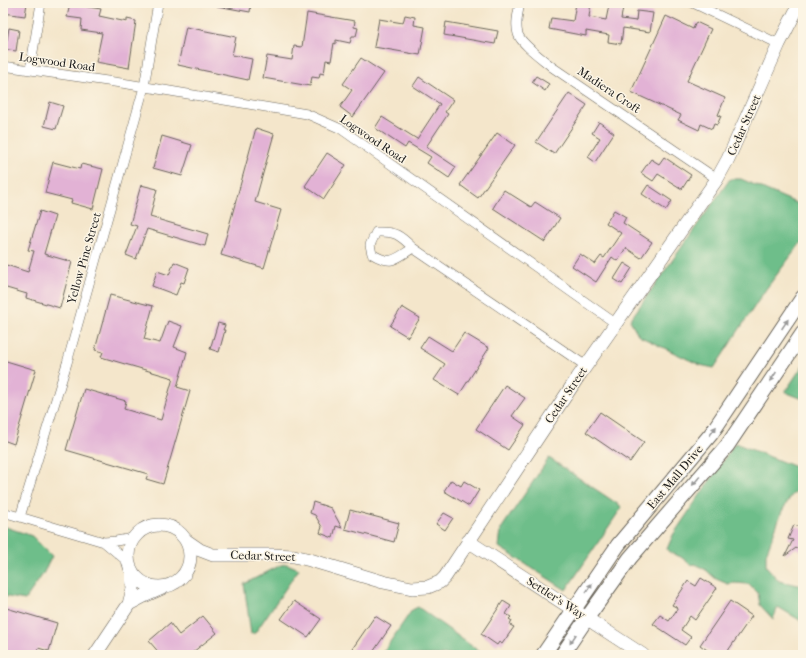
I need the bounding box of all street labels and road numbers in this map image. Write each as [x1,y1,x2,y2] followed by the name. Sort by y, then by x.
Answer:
[18,50,96,74] street label: Logwood Road
[575,64,644,117] street label: Madiera Croft
[724,92,764,158] street label: Cedar Street
[337,112,409,167] street label: Logwood Road
[64,210,104,306] street label: Yellow Pine Street
[542,363,590,426] street label: Cedar Street
[644,442,706,512] street label: East Mall Drive
[230,548,297,564] street label: Cedar Street
[524,574,588,622] street label: Settler's Way

